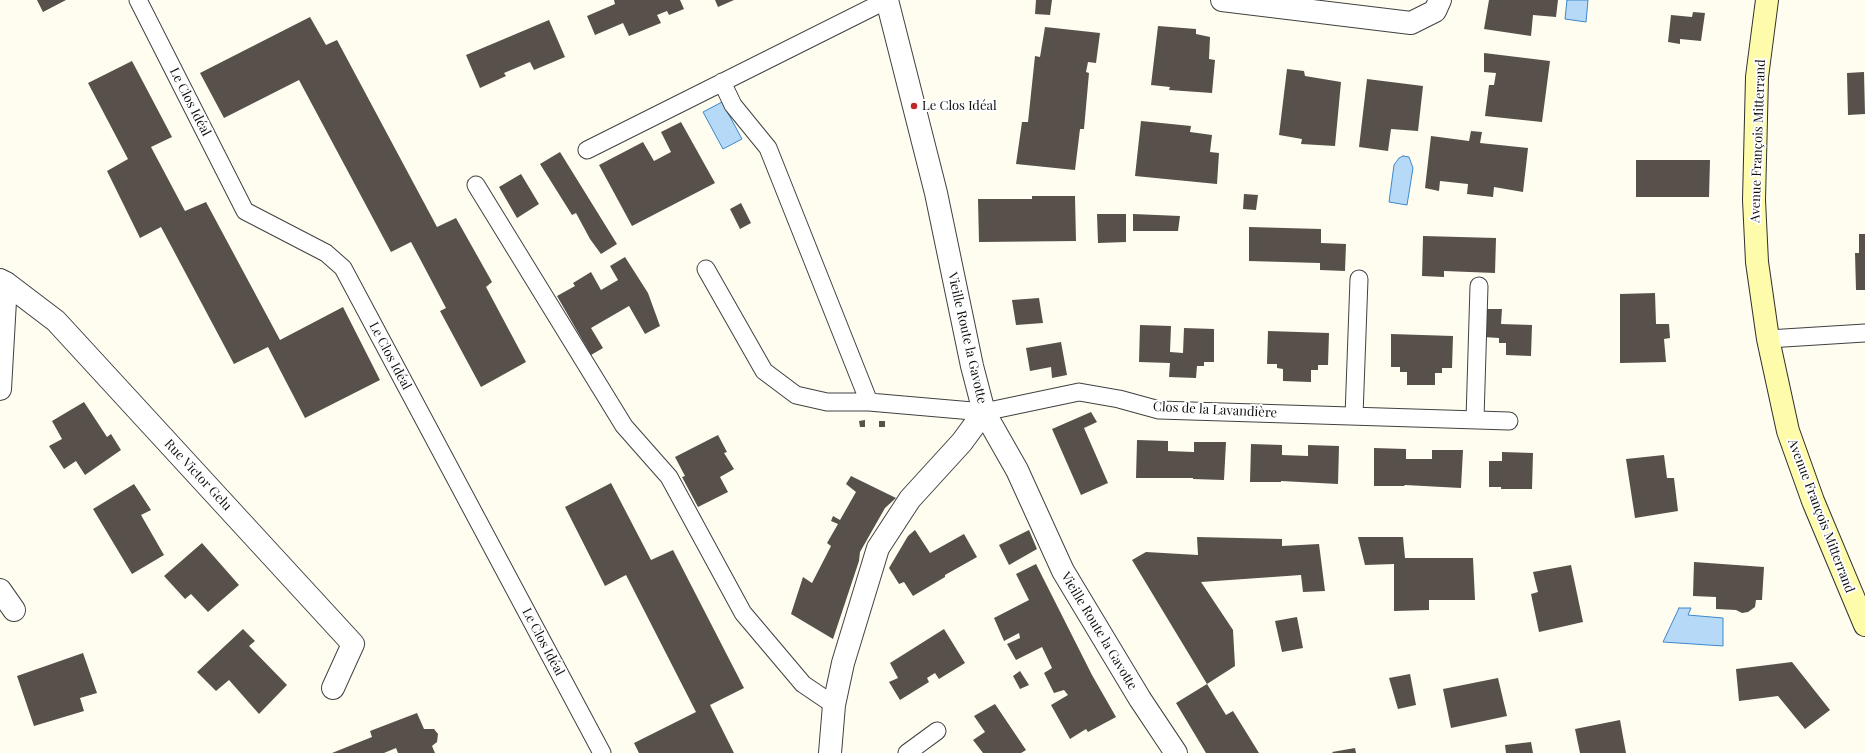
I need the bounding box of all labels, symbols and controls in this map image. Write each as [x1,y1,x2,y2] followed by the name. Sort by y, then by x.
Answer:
[1747,59,1769,223] street label: Avenue François Mitterrand
[166,65,214,139] street label: Le Clos Idéal
[922,98,997,114] place label: Le Clos Idéal
[909,101,919,111] marker: Le Clos Idéal
[944,271,990,405] street label: Vieille Route la Gavotte
[366,319,414,393] street label: Le Clos Idéal
[1153,399,1277,421] street label: Clos de la Lavandière
[161,436,235,514] street label: Rue Victor Gelu
[1784,437,1858,595] street label: Avenue François Mitterrand
[1058,569,1140,693] street label: Vieille Route la Gavotte
[519,605,567,679] street label: Le Clos Idéal

